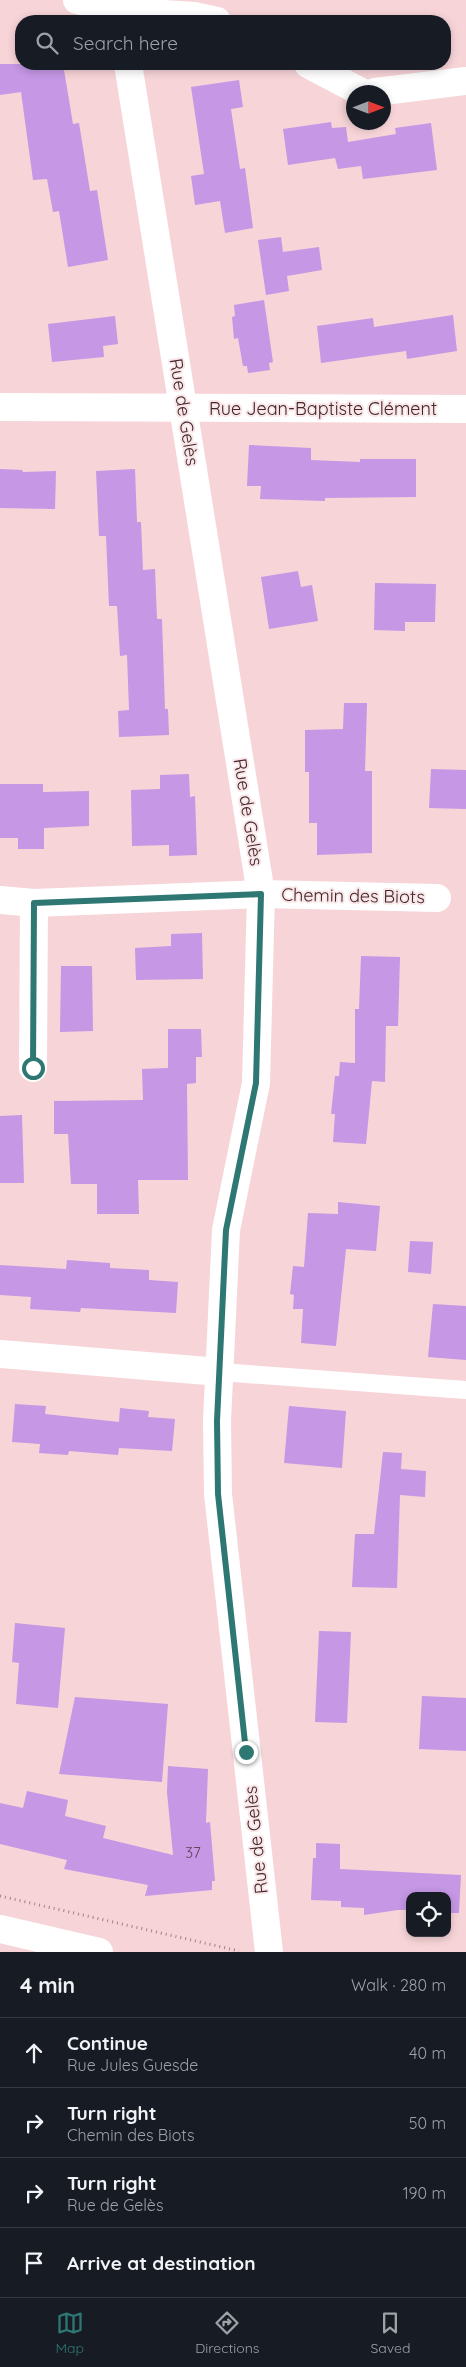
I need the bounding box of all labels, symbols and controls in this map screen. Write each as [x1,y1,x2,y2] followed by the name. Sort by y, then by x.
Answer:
[15,15,451,70] search box
[33,29,61,57] icon: search
[73,31,178,55] text: Search here
[346,85,391,130] north arrow
[165,357,204,467] street label: Rue de Gelès
[209,397,437,420] street label: Rue Jean-Baptiste Clément
[229,757,268,867] street label: Rue de Gelès
[281,883,425,908] street label: Chemin des Biots
[22,1057,45,1080] route start
[235,1741,258,1764] route end
[238,1785,273,1895] street label: Rue de Gelès
[185,1843,201,1862] house number: 37
[406,1892,451,1937] map controls
[406,1892,451,1937] button: locate
[20,1972,75,1998] text: 4 min
[351,1975,446,1995] text: Walk · 280 m
[67,2031,148,2055] text: Continue
[20,2039,48,2067] icon: ahead
[409,2043,446,2063] text: 40 m
[67,2055,198,2075] text: Rue Jules Guesde
[67,2101,156,2125] text: Turn right
[20,2109,48,2137] icon: right
[409,2113,446,2133] text: 50 m
[67,2125,195,2145] text: Chemin des Biots
[67,2171,156,2195] text: Turn right
[20,2179,48,2207] icon: right
[403,2183,446,2203] text: 190 m
[67,2195,163,2215] text: Rue de Gelès
[20,2249,48,2277] icon: arrive
[67,2251,256,2275] text: Arrive at destination
[56,2309,84,2357] tab: Map
[195,2309,259,2357] tab: Directions
[370,2309,410,2357] tab: Saved

